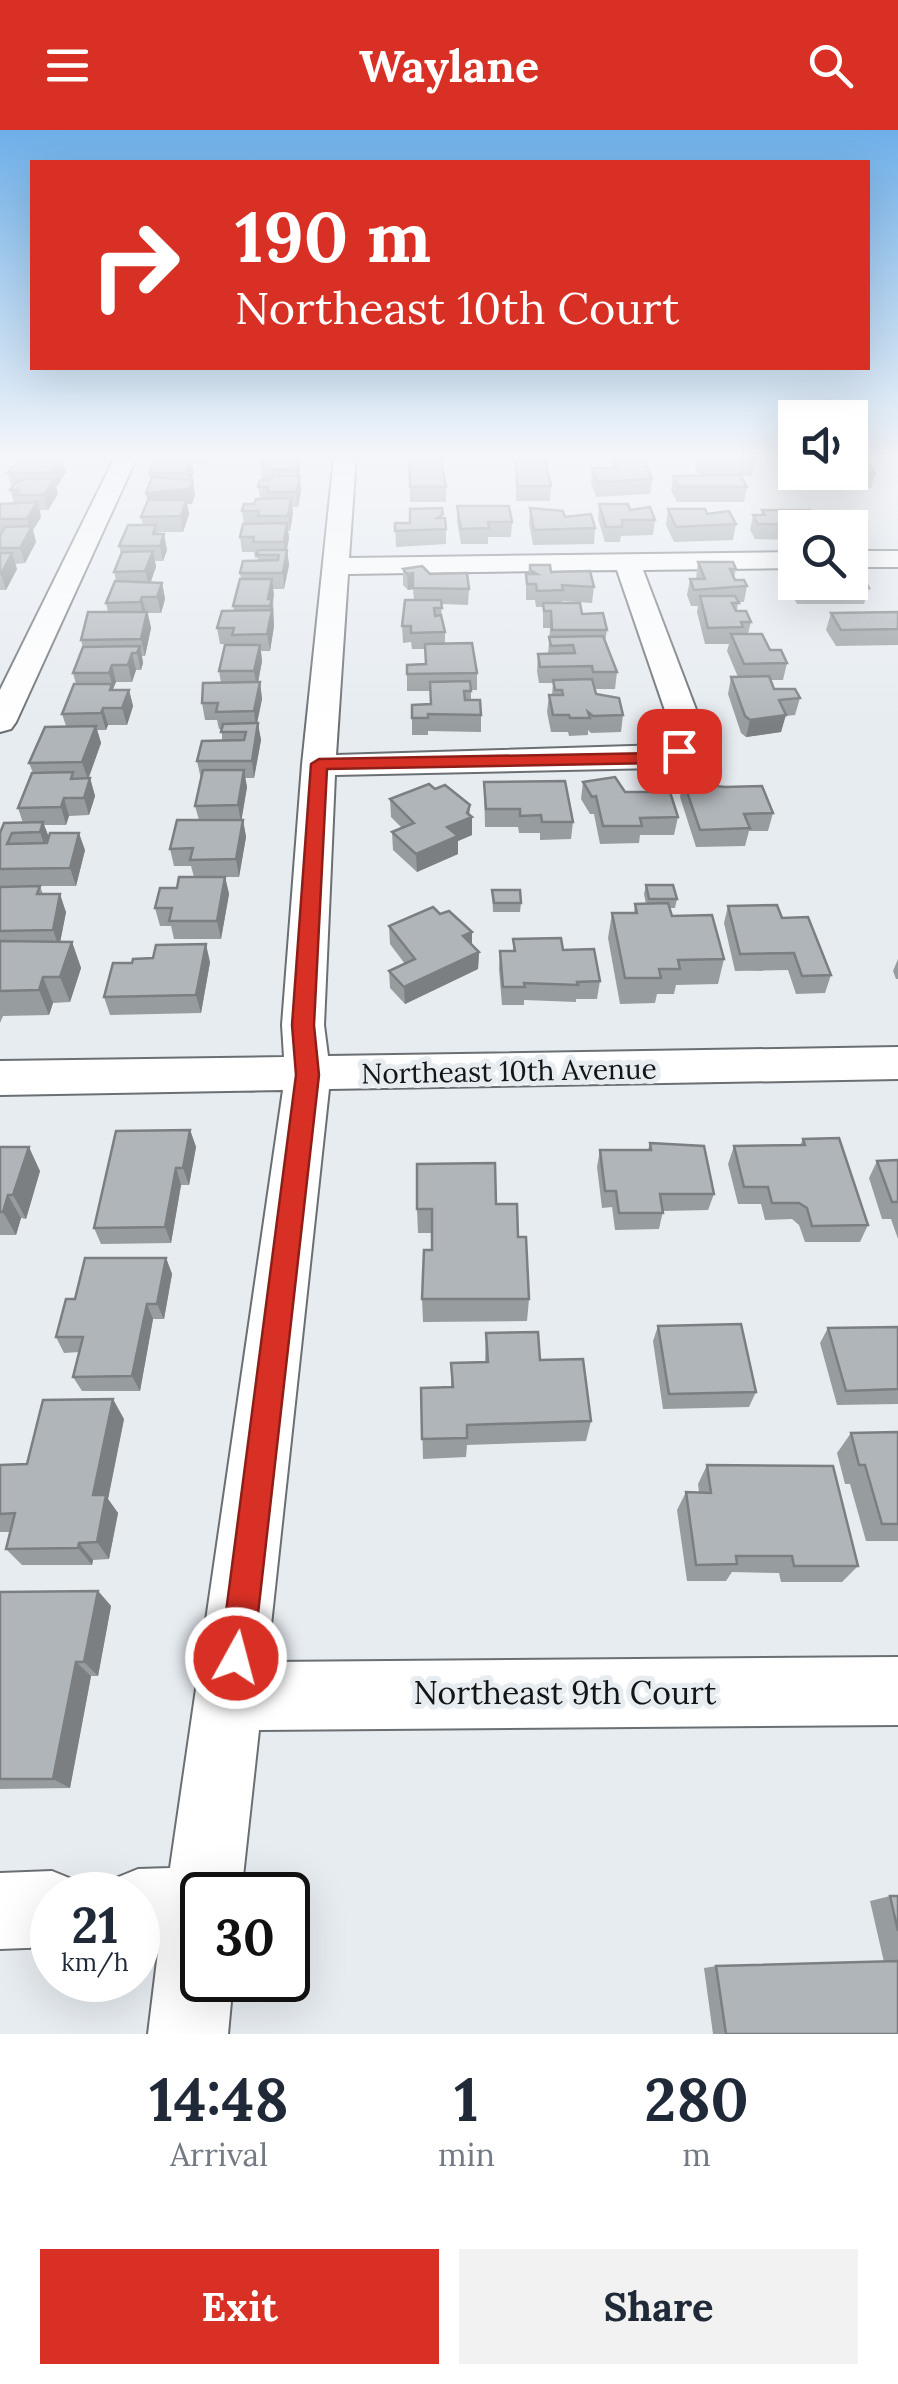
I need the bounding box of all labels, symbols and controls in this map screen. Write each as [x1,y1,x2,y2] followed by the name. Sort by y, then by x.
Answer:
[359,37,539,94] text: Waylane
[40,38,95,93] icon: menu
[803,38,858,93] icon: search
[235,192,431,281] text: 190 m
[70,200,200,330] icon: right
[235,279,679,336] text: Northeast 10th Court
[778,400,868,600] map controls
[778,400,868,490] button: sound
[778,510,868,600] button: search
[637,709,722,794] pin
[652,724,707,779] icon: arrive
[361,1050,657,1092] street label: Northeast 10th Avenue
[184,1606,288,1710] position arrow
[414,1672,717,1713] street label: Northeast 9th Court
[180,1872,310,2002] speed limit sign: 30
[72,1893,118,1957] text: 21
[61,1946,129,1978] text: km/h
[149,2061,289,2137] text: 14:48
[454,2061,479,2137] text: 1
[644,2061,749,2137] text: 280
[170,2134,268,2175] text: Arrival
[438,2134,495,2175] text: min
[682,2134,711,2175] text: m
[40,2249,439,2364] button: Exit
[459,2249,858,2364] button: Share

